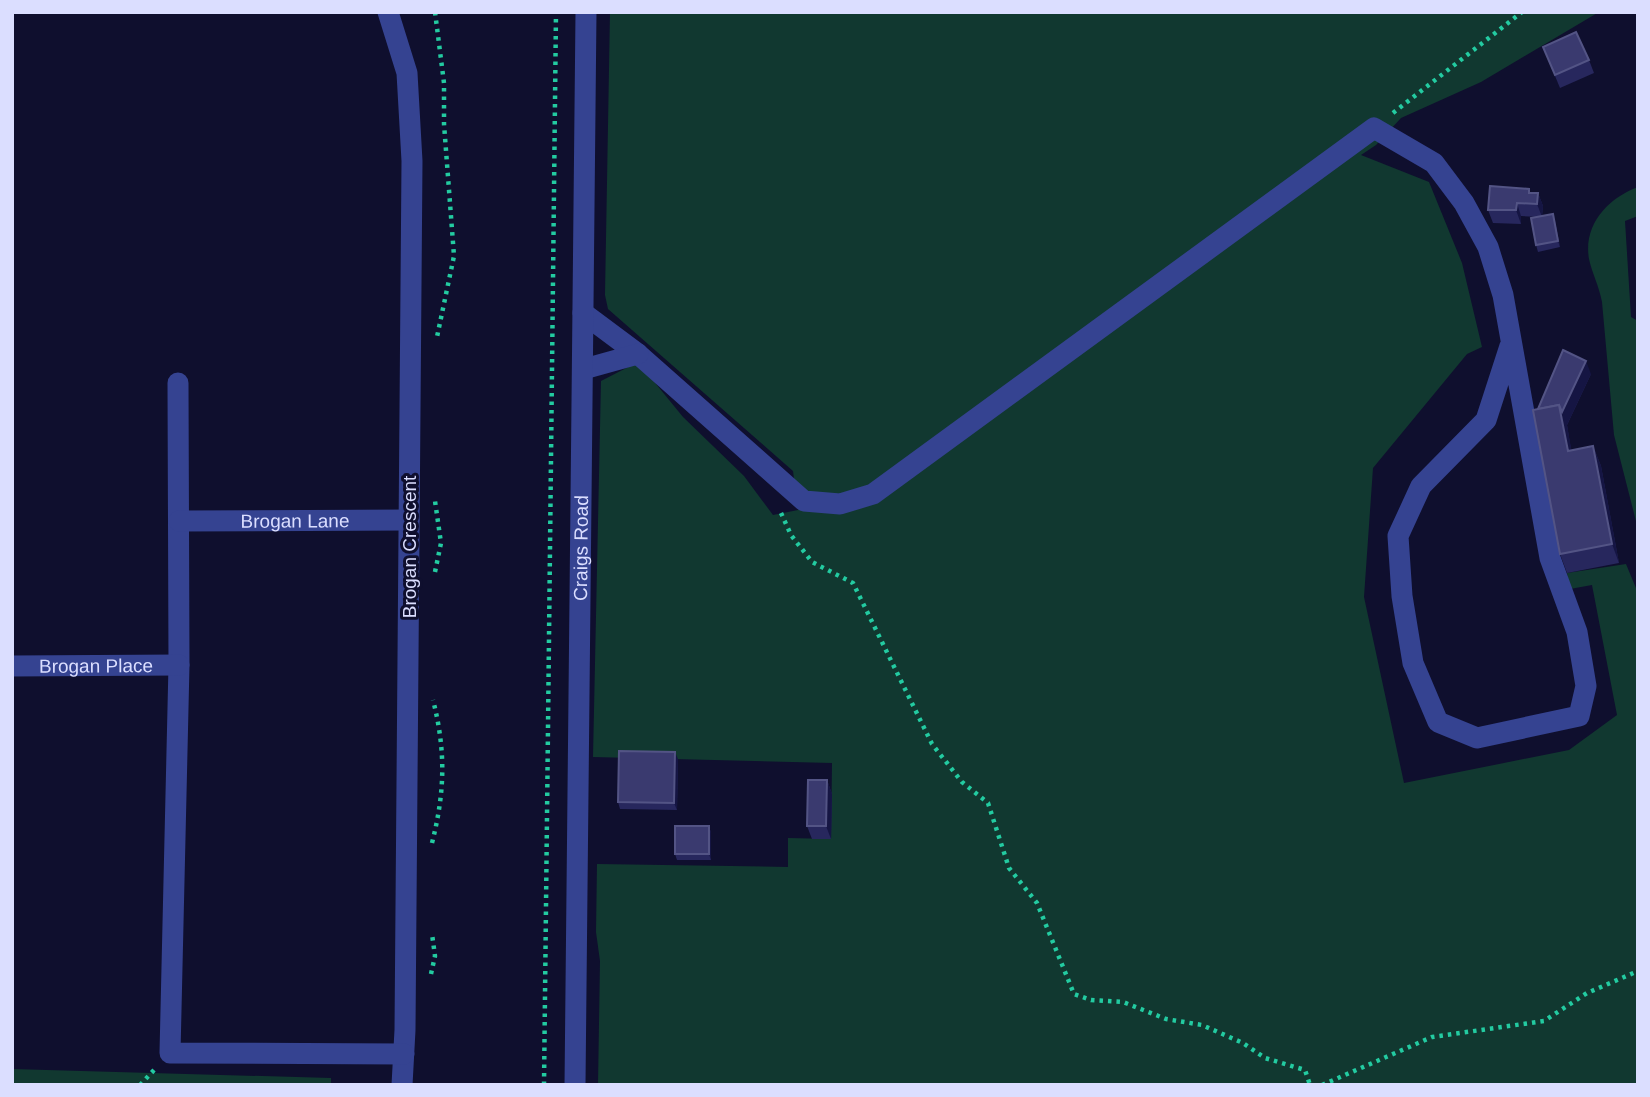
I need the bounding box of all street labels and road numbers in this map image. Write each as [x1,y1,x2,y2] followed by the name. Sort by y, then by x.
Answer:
[399,475,420,618] street label: Brogan Crescent
[570,495,592,601] street label: Craigs Road
[240,510,350,532] street label: Brogan Lane
[39,655,153,677] street label: Brogan Place

